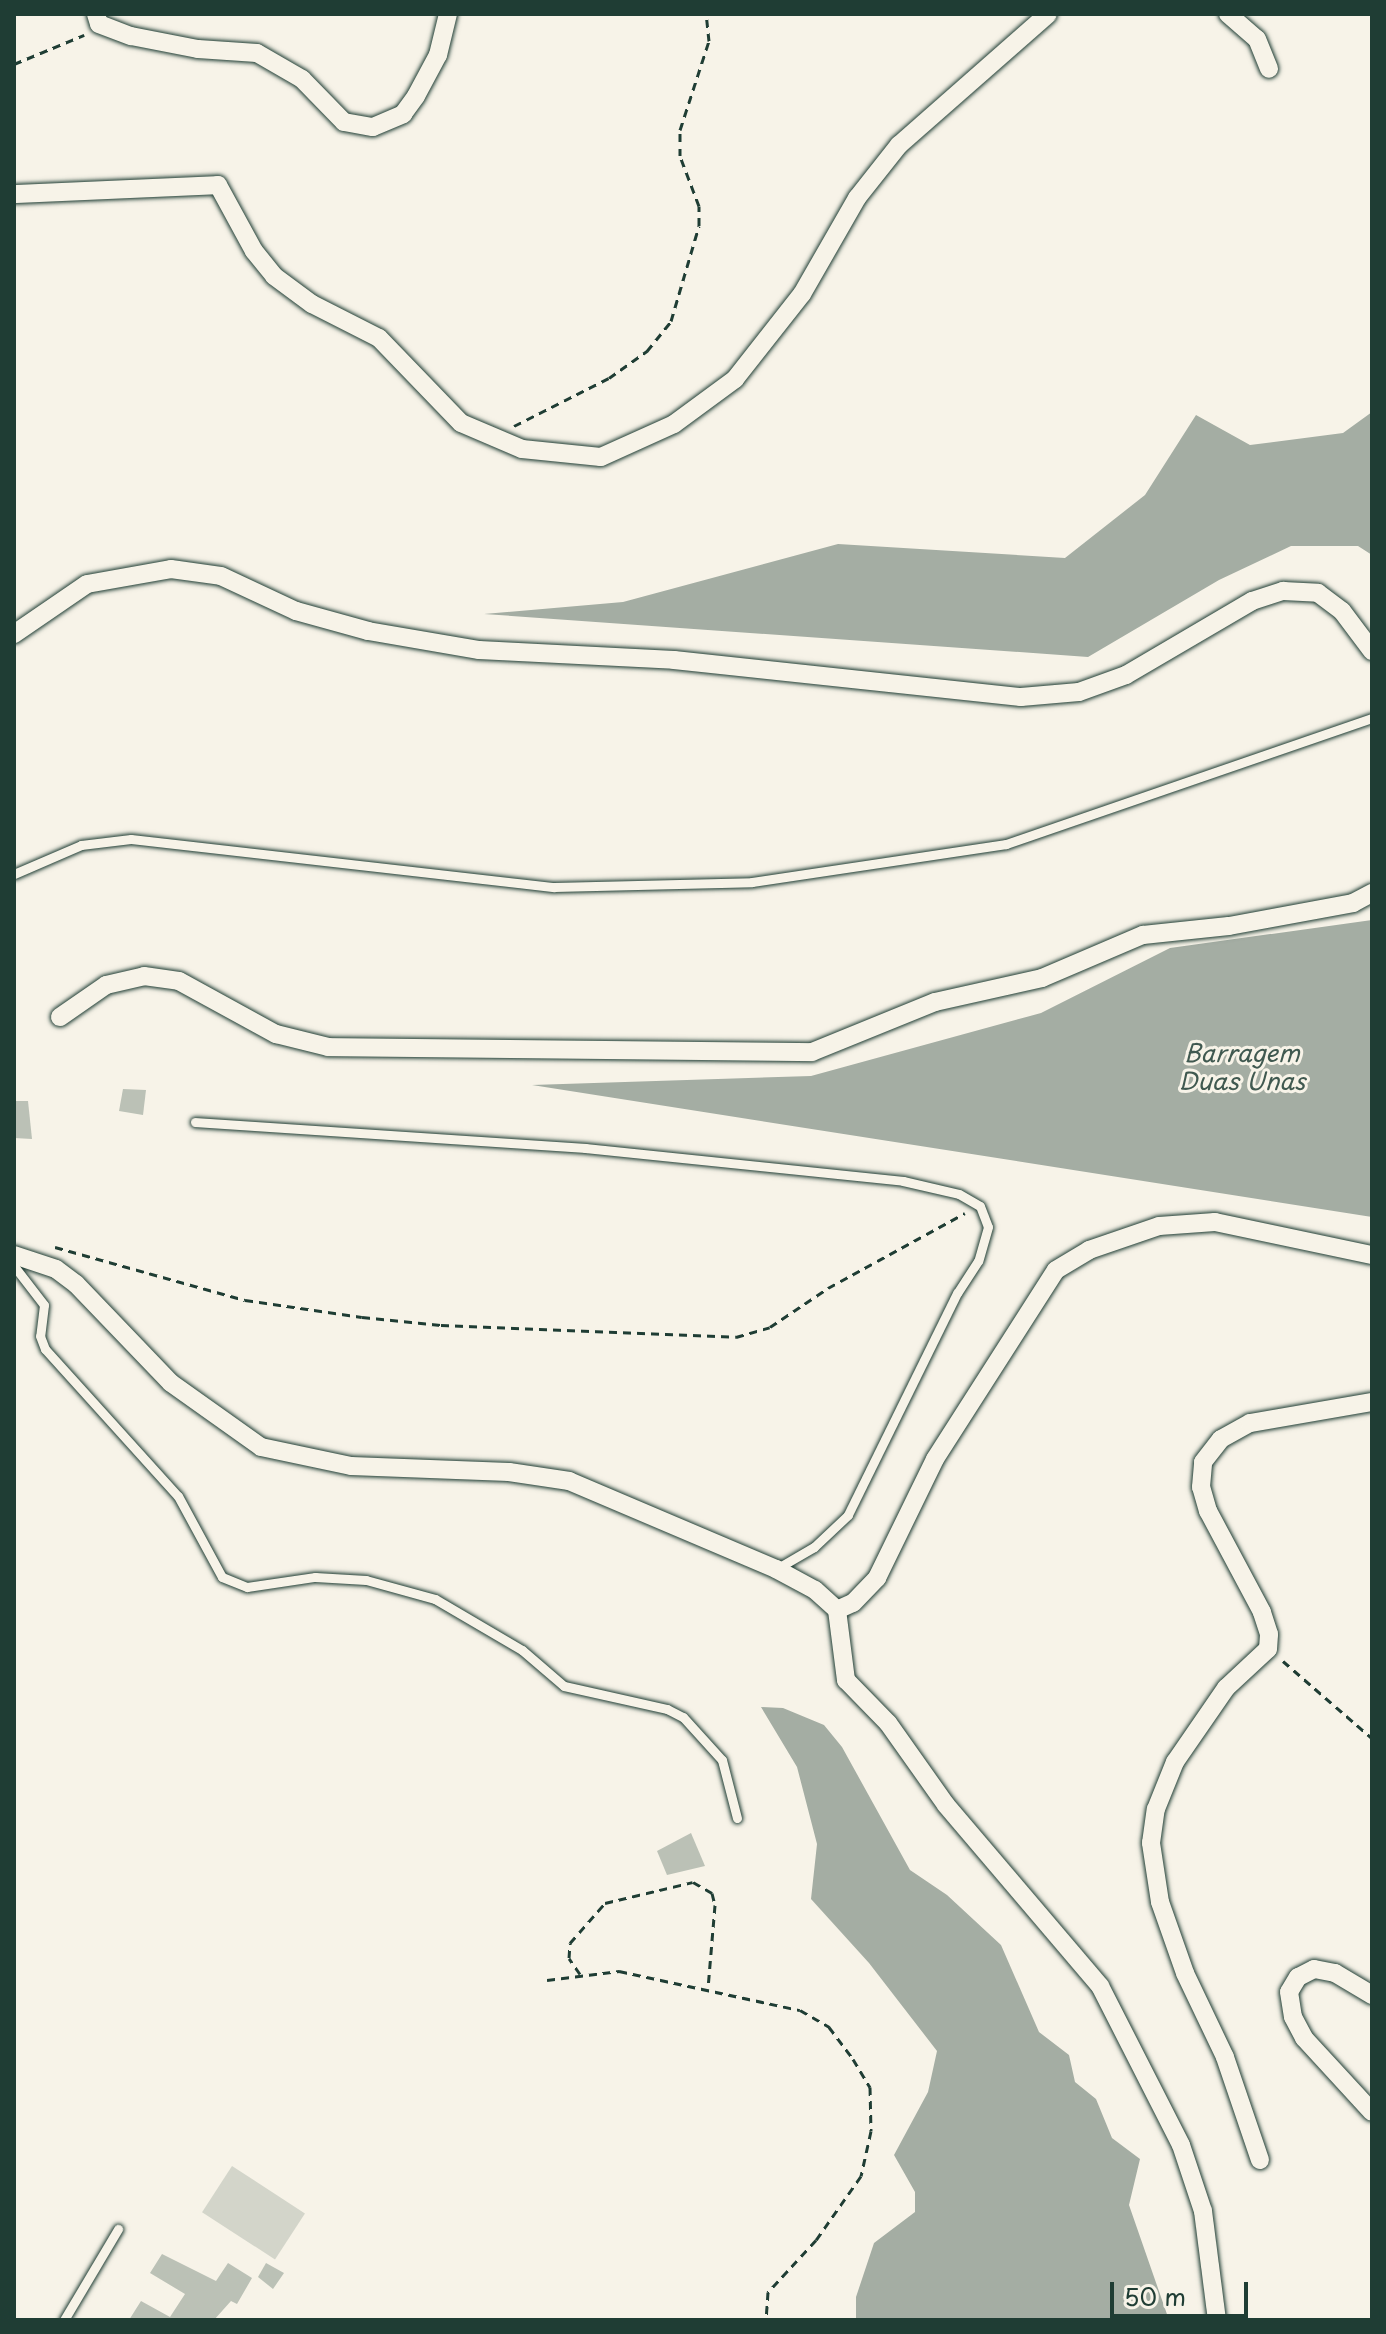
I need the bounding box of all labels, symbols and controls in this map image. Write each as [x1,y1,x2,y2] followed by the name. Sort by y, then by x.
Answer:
[1179,1039,1305,1095] water label: Barragem Duas Unas
[1114,2266,1252,2316] scale bar
[1124,2278,1186,2314] text: 50 m

